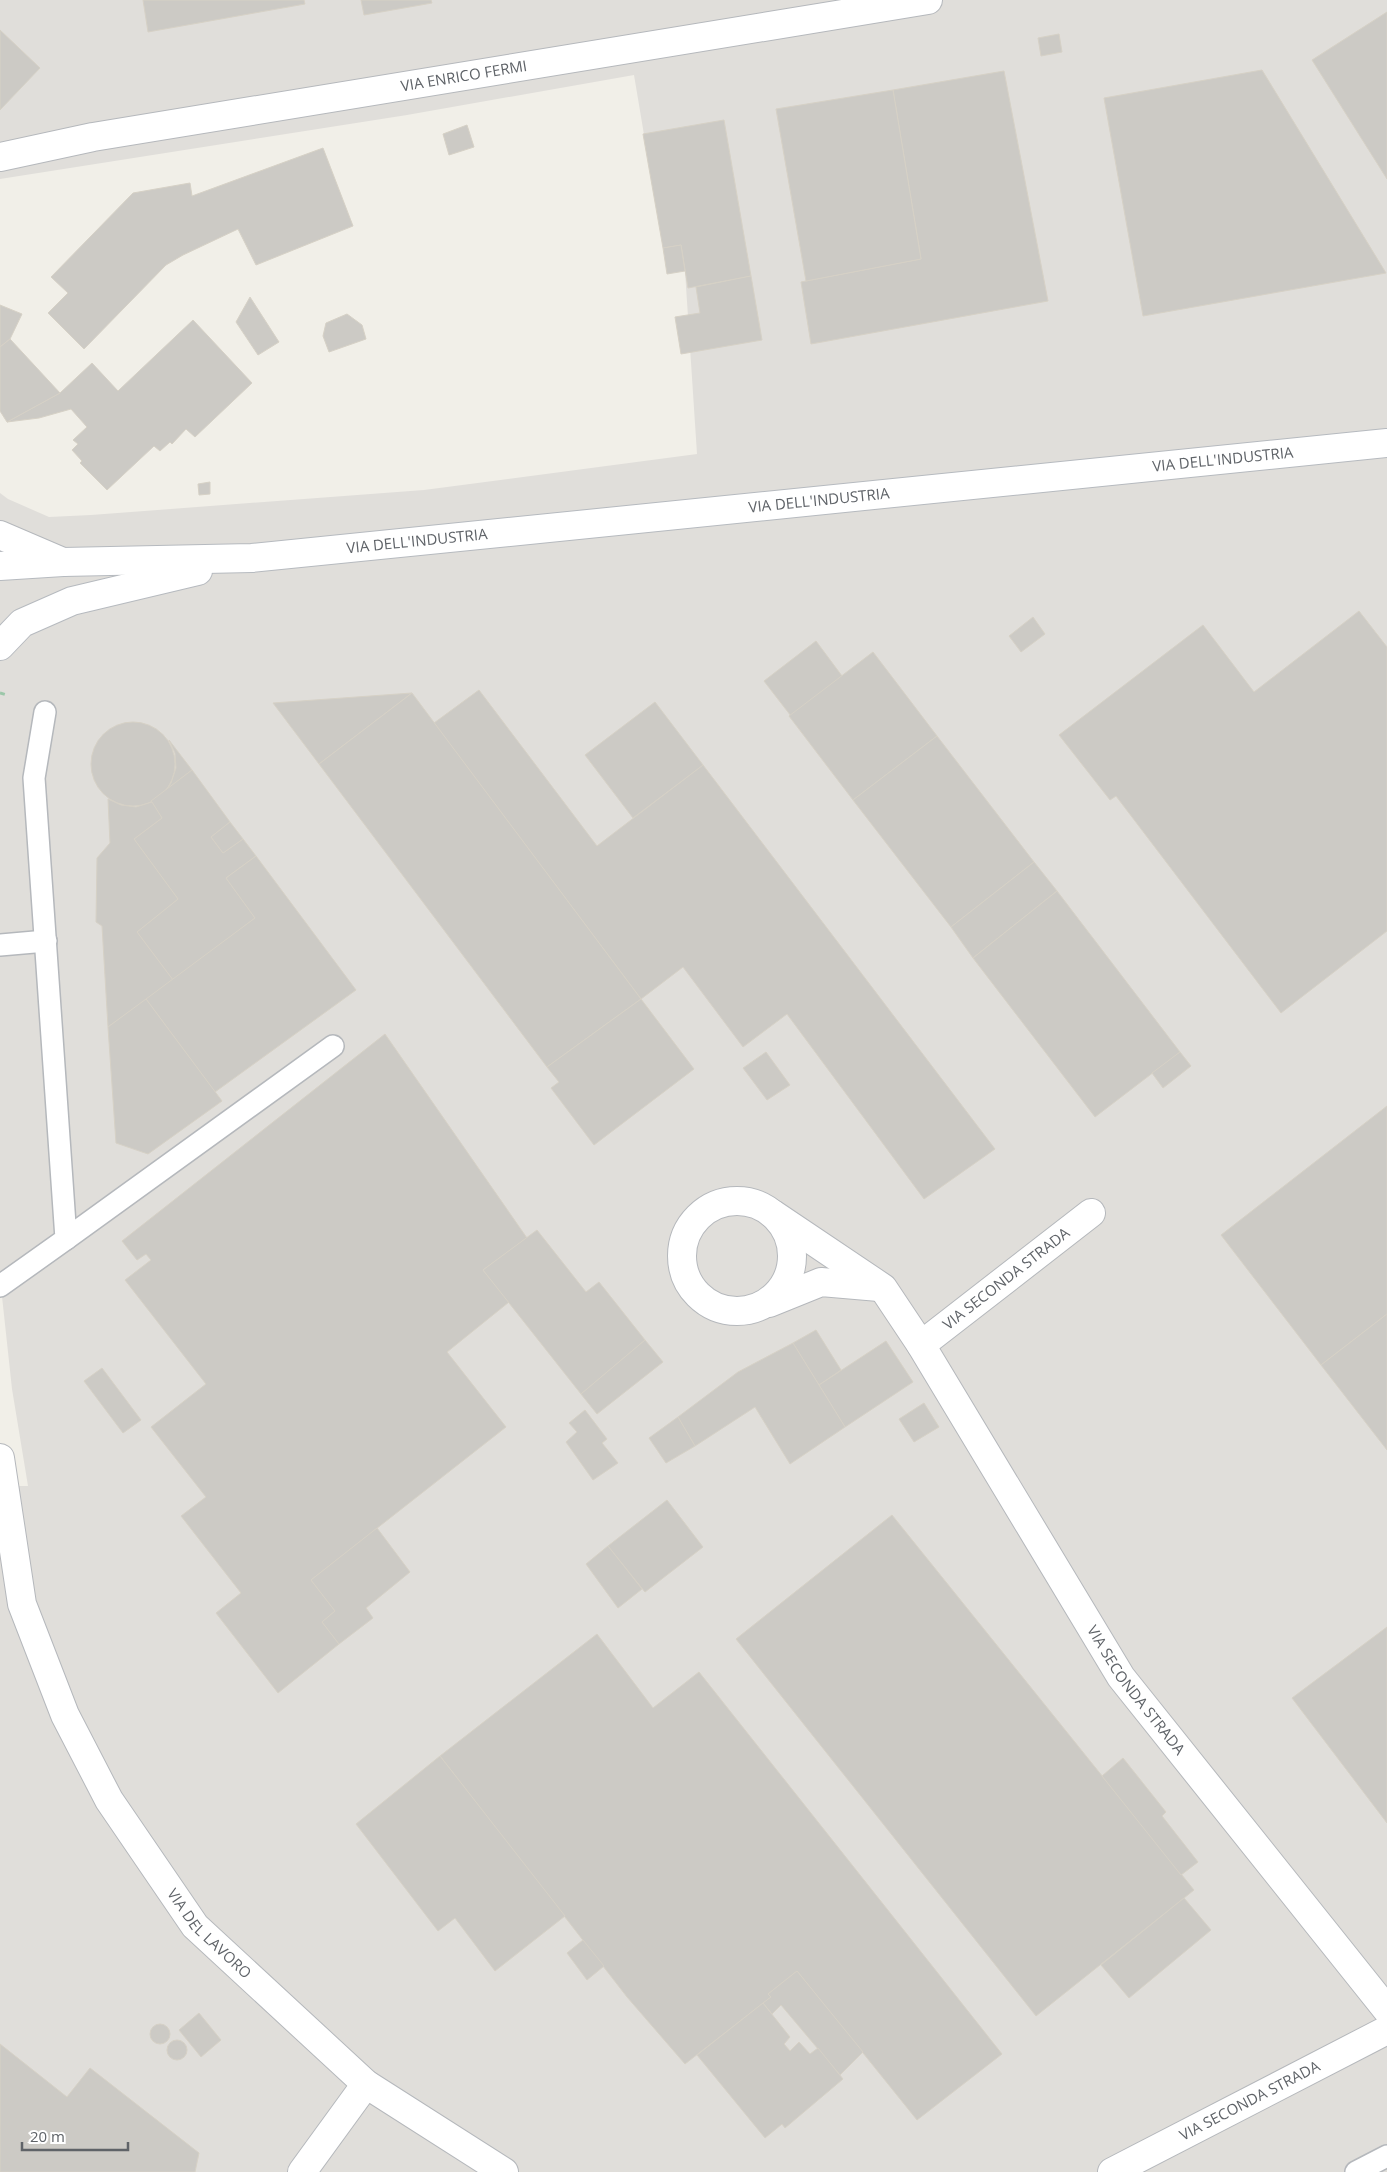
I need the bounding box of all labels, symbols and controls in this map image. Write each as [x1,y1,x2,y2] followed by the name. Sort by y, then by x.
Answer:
[399,55,528,95] street label: VIA ENRICO FERMI
[1151,442,1295,476] street label: VIA DELL'INDUSTRIA
[747,482,891,517] street label: VIA DELL'INDUSTRIA
[345,523,489,557] street label: VIA DELL'INDUSTRIA
[938,1222,1074,1334] street label: VIA SECONDA STRADA
[1083,1621,1191,1759] street label: VIA SECONDA STRADA
[163,1884,256,1982] street label: VIA DEL LAVORO
[1176,2055,1323,2145] street label: VIA SECONDA STRADA
[22,2120,129,2152] scale bar
[30,2126,65,2146] text: 20 m

